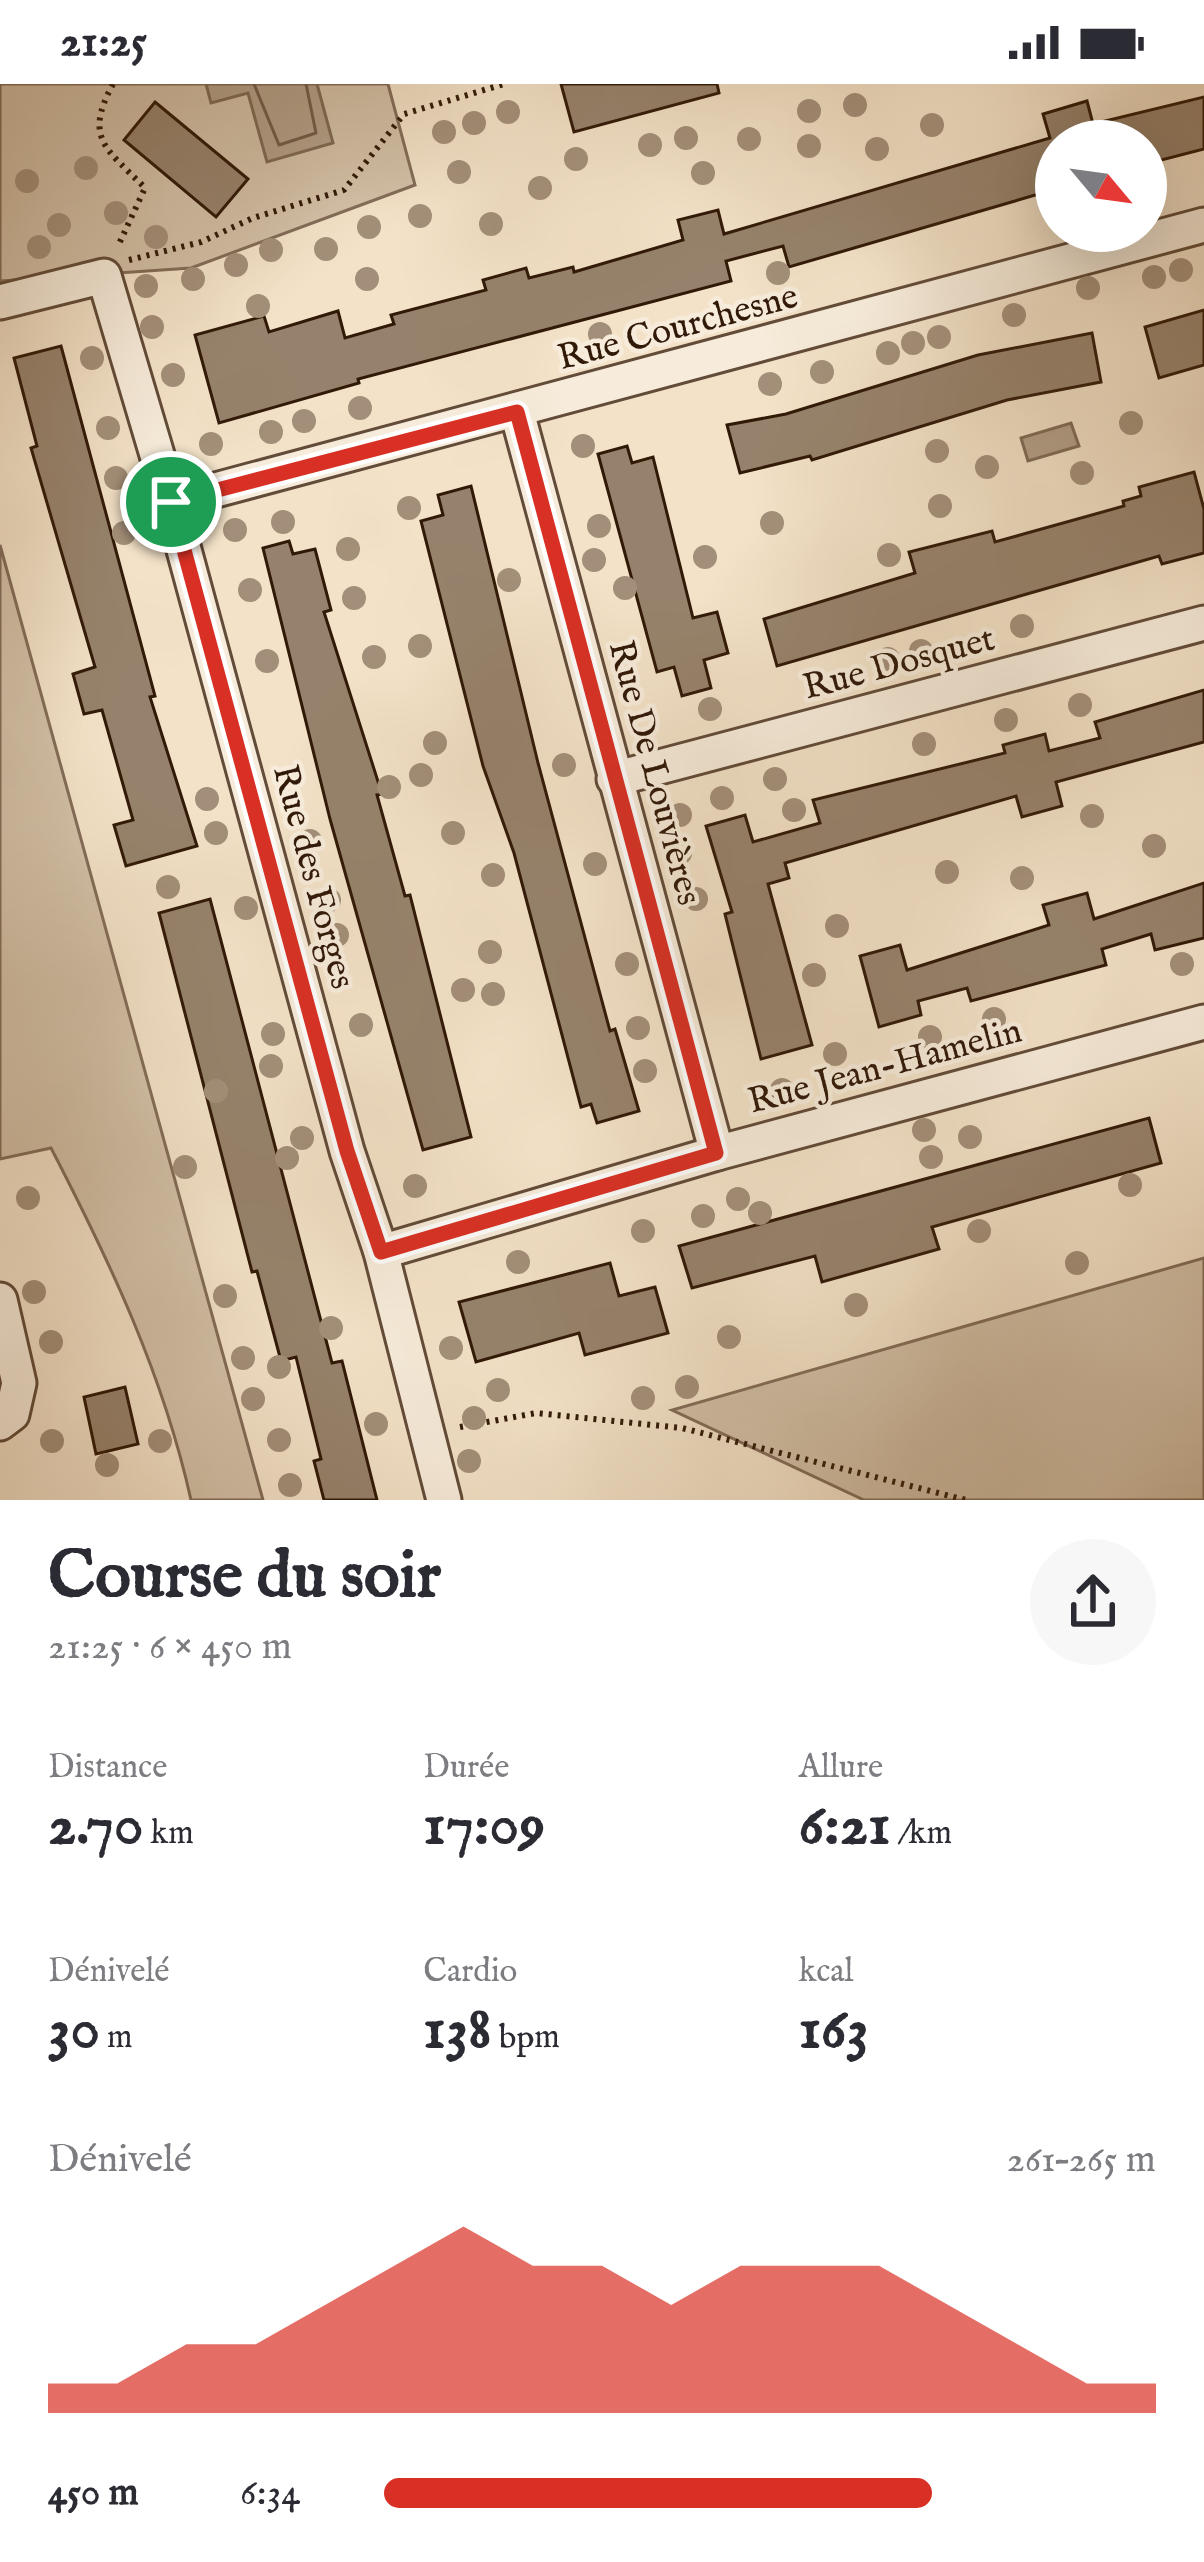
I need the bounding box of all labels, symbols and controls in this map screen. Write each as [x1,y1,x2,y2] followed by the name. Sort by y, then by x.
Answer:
[60,14,147,71] text: 21:25
[1035,120,1167,252] north arrow
[1035,120,1167,252] map controls
[553,274,803,382] street label: Rue Courchesne
[120,451,222,553] pin
[138,469,204,535] icon: arrive
[798,616,1000,712] street label: Rue Dosquet
[597,636,711,910] street label: Rue De Louvières
[261,760,365,994] street label: Rue des Forges
[743,1008,1027,1126] street label: Rue Jean-Hamelin
[48,1536,441,1620] text: Course du soir
[1030,1539,1156,1665] button: share
[48,1623,292,1672] text: 21:25 · 6 × 450 m
[48,1747,167,1789] text: Distance
[423,1747,509,1789] text: Durée
[799,1747,883,1789] text: Allure
[48,1789,143,1865] text: 2.70
[423,1789,545,1865] text: 17:09
[799,1789,890,1865] text: 6:21
[143,1813,194,1855] text: km
[890,1813,952,1855] text: /km
[48,1951,170,1993] text: Dénivelé
[423,1951,517,1993] text: Cardio
[799,1951,854,1993] text: kcal
[48,1993,100,2069] text: 30
[423,1993,492,2069] text: 138
[799,1993,869,2069] text: 163
[100,2017,133,2059] text: m
[492,2017,560,2059] text: bpm
[48,2136,192,2185] text: Dénivelé
[1006,2136,1156,2185] text: 261–265 m
[48,2469,139,2518] text: 450 m
[240,2469,300,2518] text: 6:34

